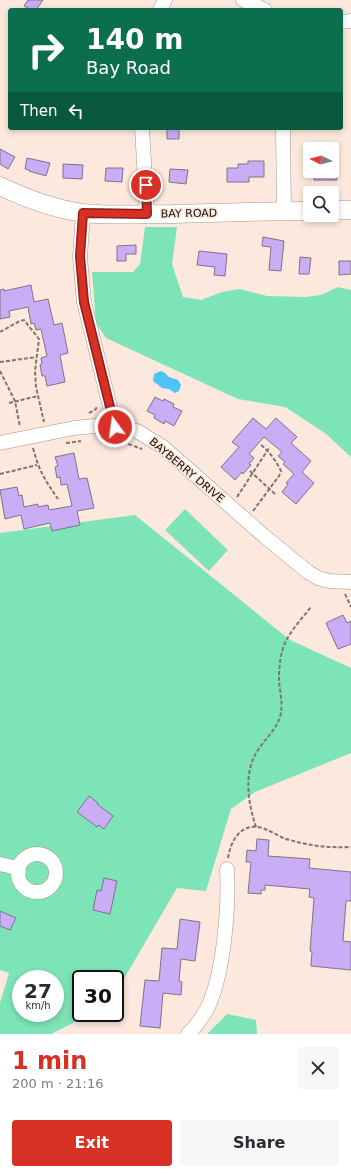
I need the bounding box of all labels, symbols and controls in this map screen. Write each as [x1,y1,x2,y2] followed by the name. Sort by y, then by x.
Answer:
[86,23,183,56] text: 140 m
[20,24,72,76] icon: right
[86,57,171,78] text: Bay Road
[65,100,87,122] icon: left
[20,102,57,120] text: Then
[303,142,339,178] north arrow
[303,142,339,222] map controls
[129,168,163,202] pin
[135,174,157,196] icon: arrive
[303,186,339,222] button: search
[161,207,217,220] street label: BAY ROAD
[94,406,136,448] position arrow
[146,435,227,506] street label: BAYBERRY DRIVE
[72,970,124,1022] speed limit sign: 30
[24,979,52,1003] text: 27
[25,1000,51,1011] text: km/h
[12,1047,87,1075] text: 1 min
[297,1047,339,1089] button: close
[12,1076,103,1091] text: 200 m · 21:16
[12,1120,172,1166] button: Exit
[180,1120,339,1166] button: Share

